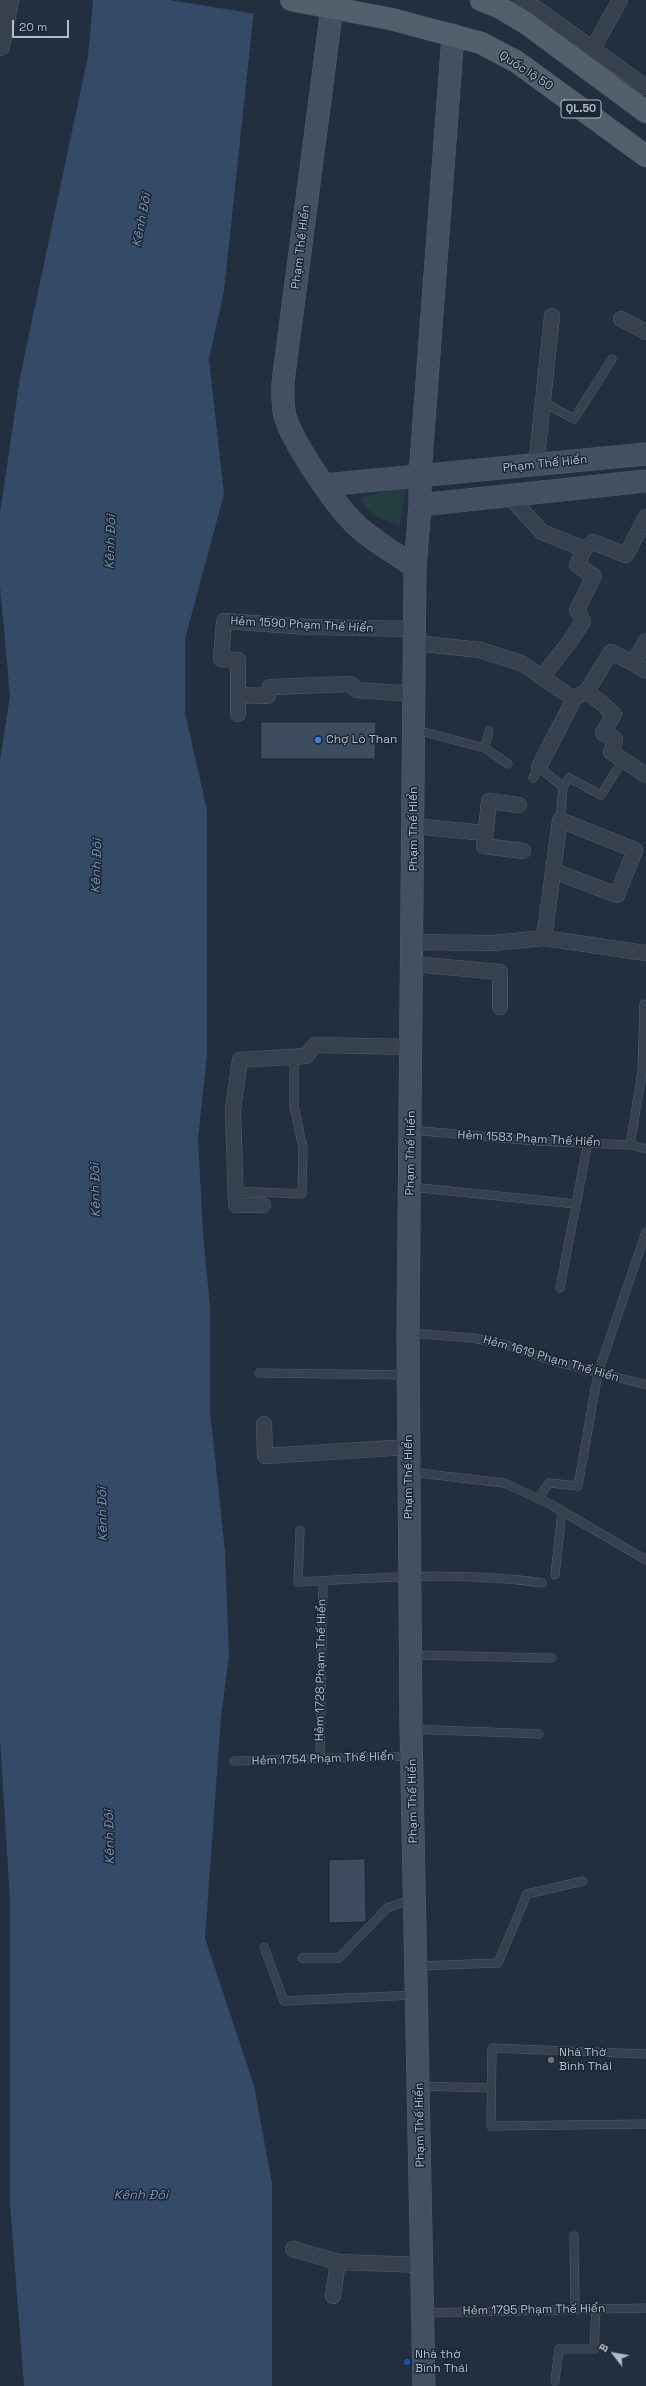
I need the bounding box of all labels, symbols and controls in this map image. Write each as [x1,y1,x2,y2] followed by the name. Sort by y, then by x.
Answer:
[14,12,71,38] scale bar
[19,19,47,35] text: 20 m
[496,48,556,94] street label: Quốc lộ 50
[561,100,601,118] road number: QL.50
[129,192,155,248] water label: Kênh Đôi
[289,204,313,290] street label: Phạm Thế Hiển
[502,452,588,476] street label: Phạm Thế Hiển
[102,515,120,569] water label: Kênh Đôi
[230,614,374,636] street label: Hẻm 1590 Phạm Thế Hiển
[326,733,397,747] place label: Chợ Lò Than
[313,735,323,745] marker: Chợ Lò Than
[407,787,421,871] street label: Phạm Thế Hiển
[88,839,106,893] water label: Kênh Đôi
[403,1111,419,1195] street label: Phạm Thế Hiển
[457,1128,601,1150] street label: Hẻm 1583 Phạm Thế Hiển
[88,1163,104,1217] water label: Kênh Đôi
[481,1333,621,1385] street label: Hẻm 1619 Phạm Thế Hiển
[402,1435,416,1519] street label: Phạm Thế Hiển
[95,1487,111,1541] water label: Kênh Đôi
[313,1599,329,1741] street label: Hẻm 1728 Phạm Thế Hiển
[251,1749,395,1769] street label: Hẻm 1754 Phạm Thế Hiển
[405,1759,421,1843] street label: Phạm Thế Hiển
[102,1810,118,1864] water label: Kênh Đôi
[559,2046,612,2074] place label: Nhà Thờ Bình Thái
[546,2055,556,2065] marker: Nhà Thờ Bình Thái
[412,2083,428,2167] street label: Phạm Thế Hiển
[114,2187,168,2203] water label: Kênh Đôi
[463,2302,605,2318] street label: Hẻm 1795 Phạm Thế Hiển
[594,2334,634,2374] north arrow
[596,2341,612,2355] text: B
[415,2348,468,2376] place label: Nhà thờ Bình Thái
[402,2357,412,2367] marker: Nhà thờ Bình Thái

